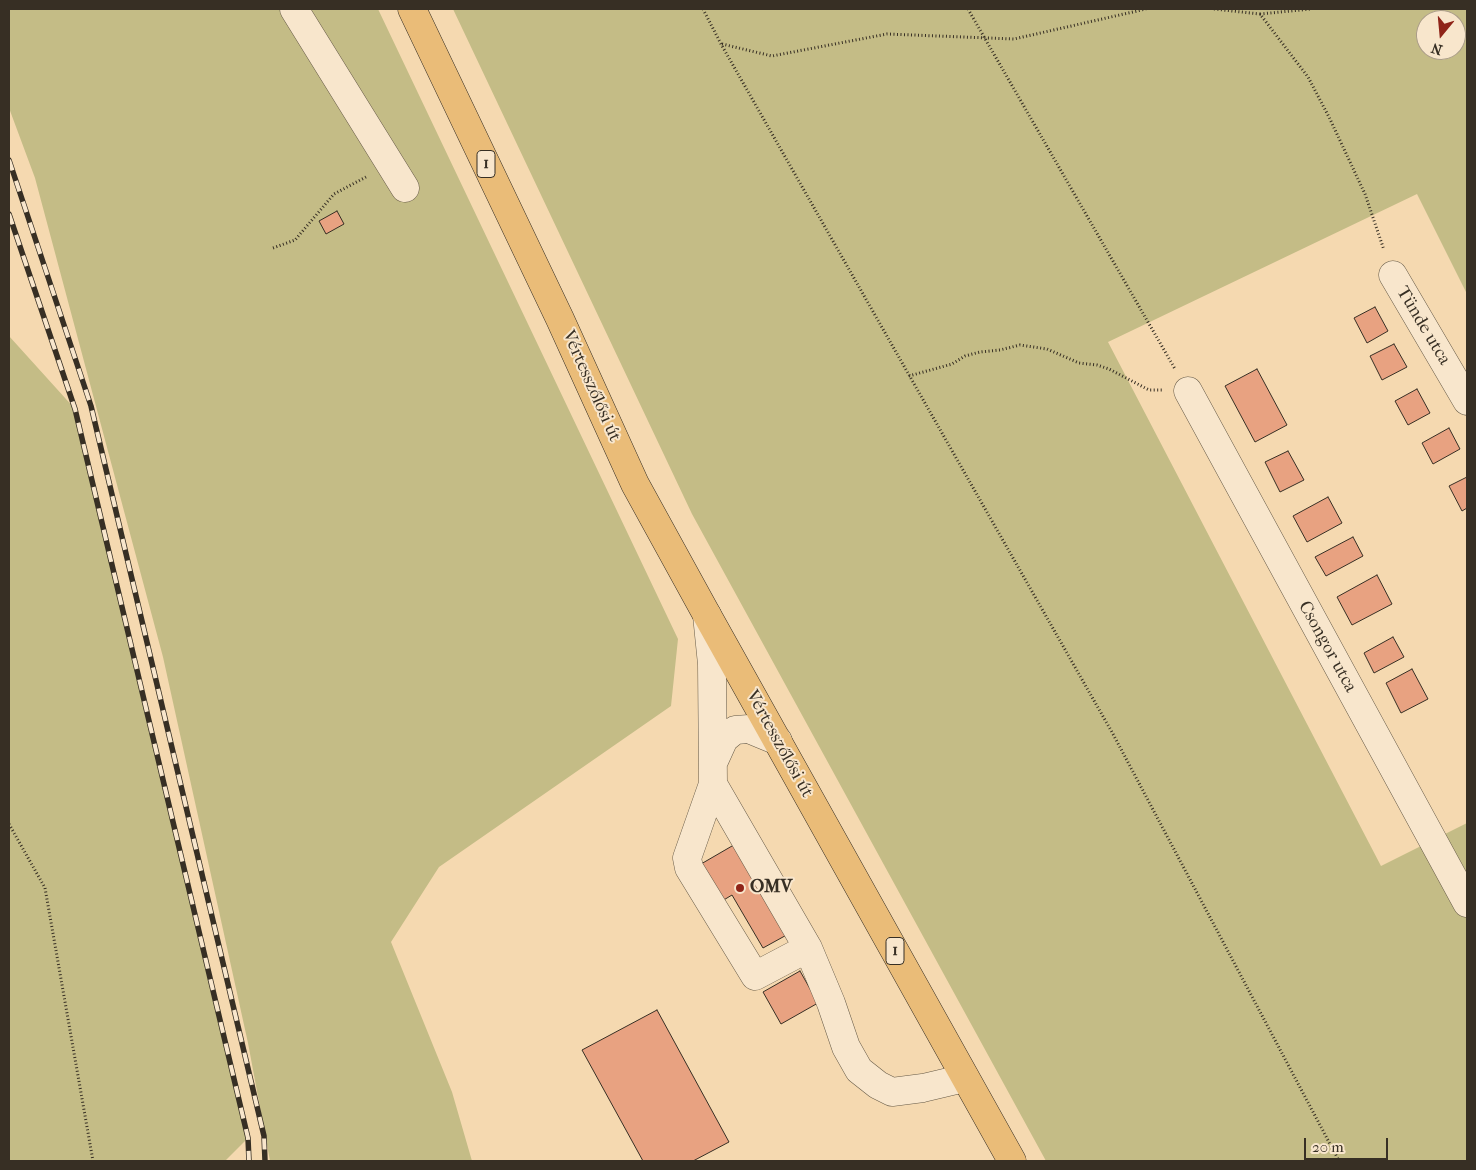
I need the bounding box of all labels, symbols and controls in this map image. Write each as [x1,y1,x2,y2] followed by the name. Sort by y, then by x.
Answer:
[1416,10,1466,60] north arrow
[1429,39,1444,59] text: N
[477,150,495,178] road number: 1
[1391,283,1455,369] street label: Tünde utca
[557,327,625,445] street label: Vértesszőlősi út
[1293,598,1361,696] street label: Csongor utca
[741,687,817,801] street label: Vértesszőlősi út
[750,877,792,899] place label: OMV
[734,882,746,894] marker: OMV
[886,938,904,964] road number: 1
[1306,1128,1390,1160] scale bar
[1312,1138,1344,1156] text: 20 m

